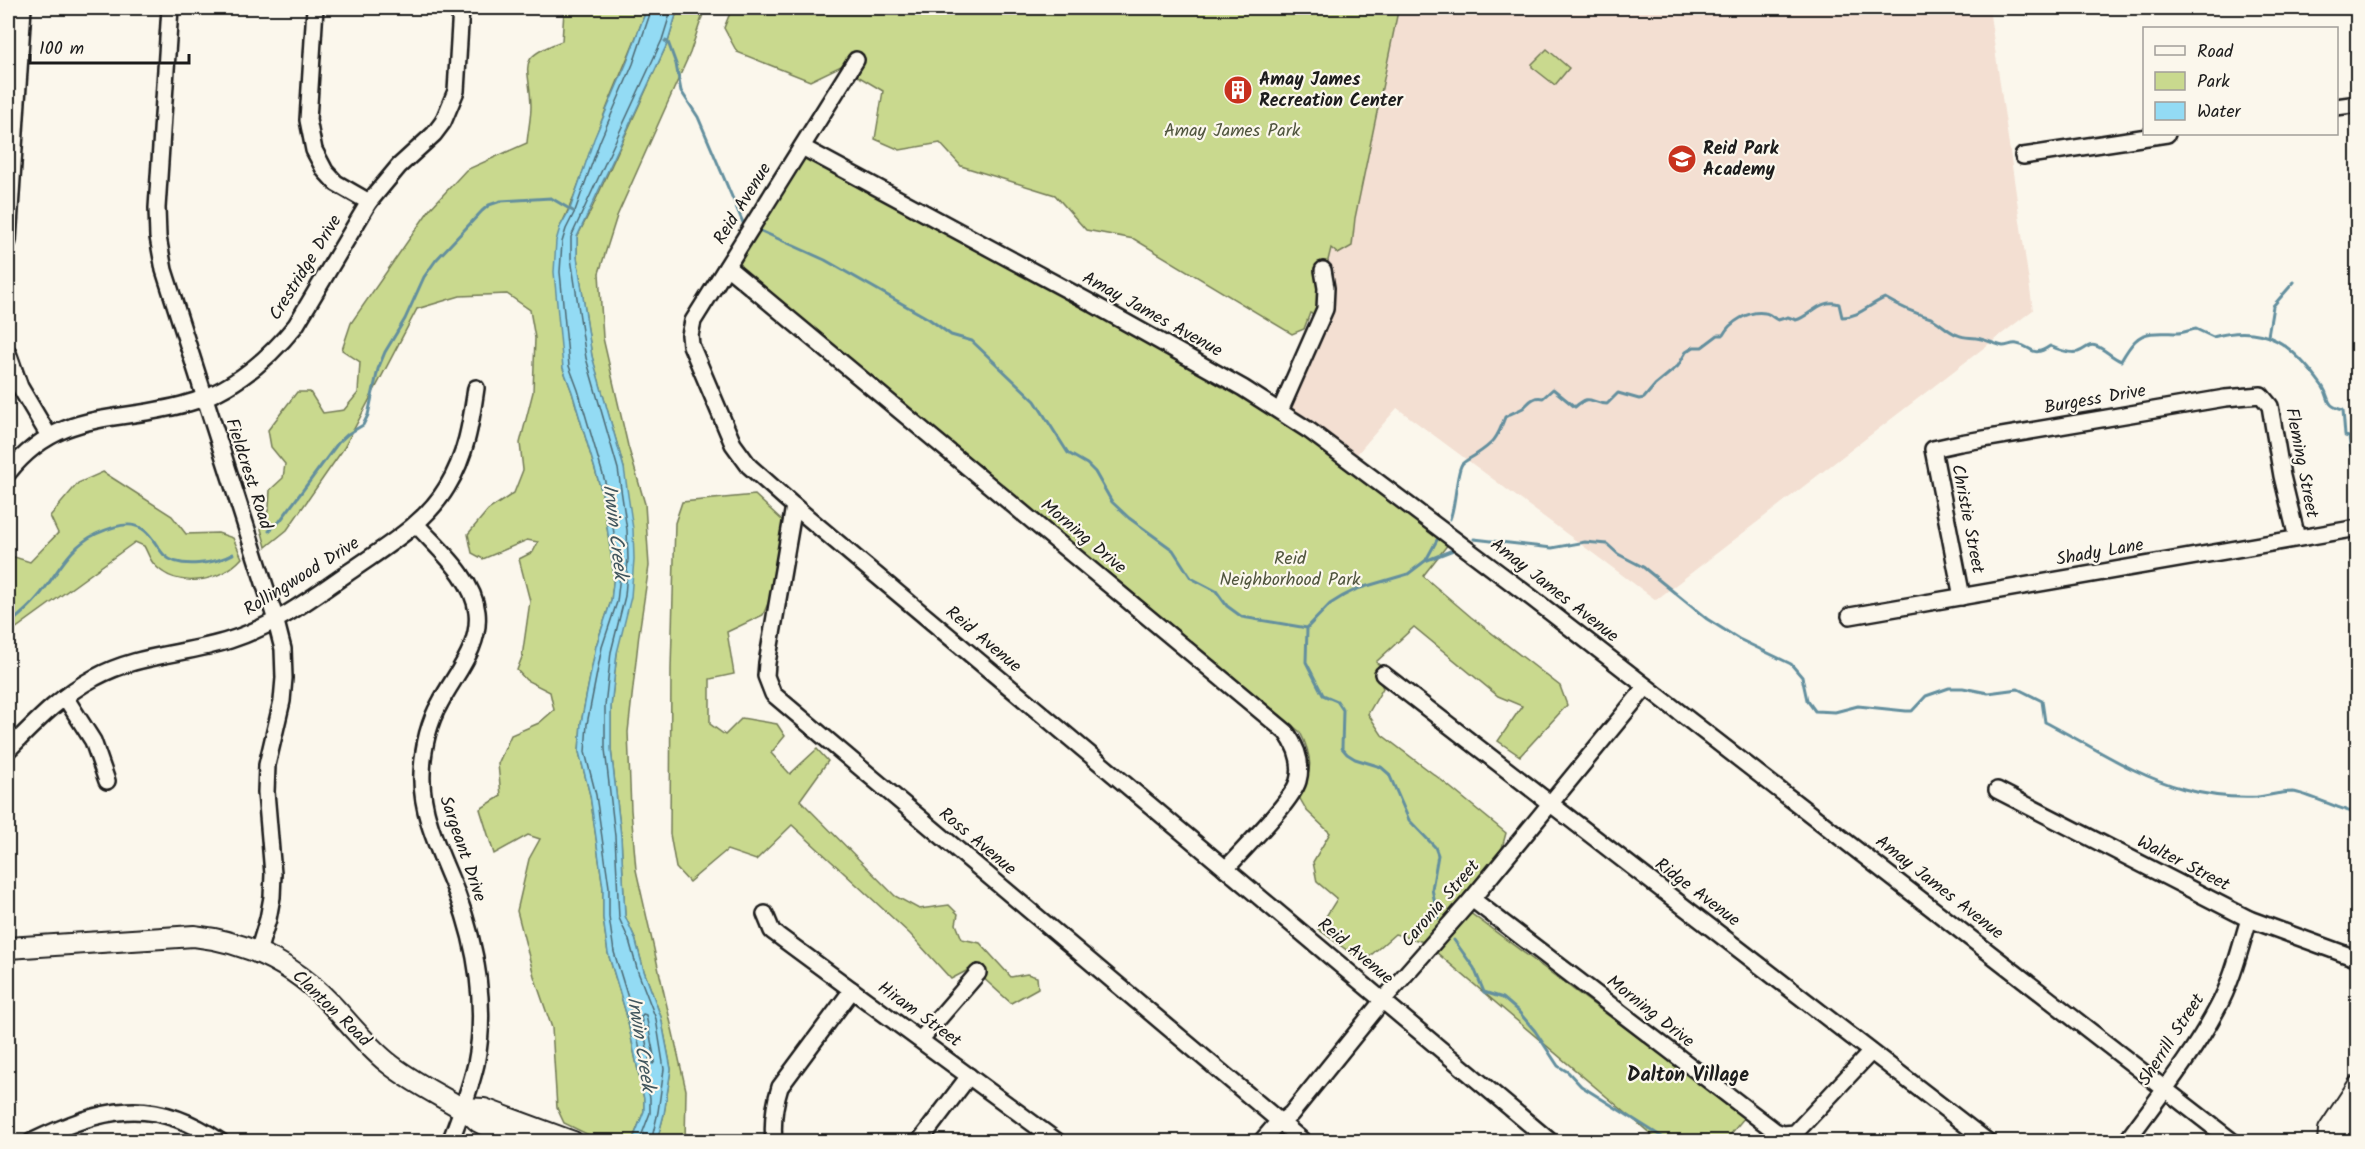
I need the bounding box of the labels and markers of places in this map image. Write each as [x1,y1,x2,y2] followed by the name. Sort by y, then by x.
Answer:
[1259,66,1405,116] place label: Amay James Recreation Center
[1222,74,1254,106] building icon: Amay James Recreation Center
[1703,135,1779,185] place label: Reid Park Academy
[1666,143,1698,175] school or university icon: Reid Park Academy

